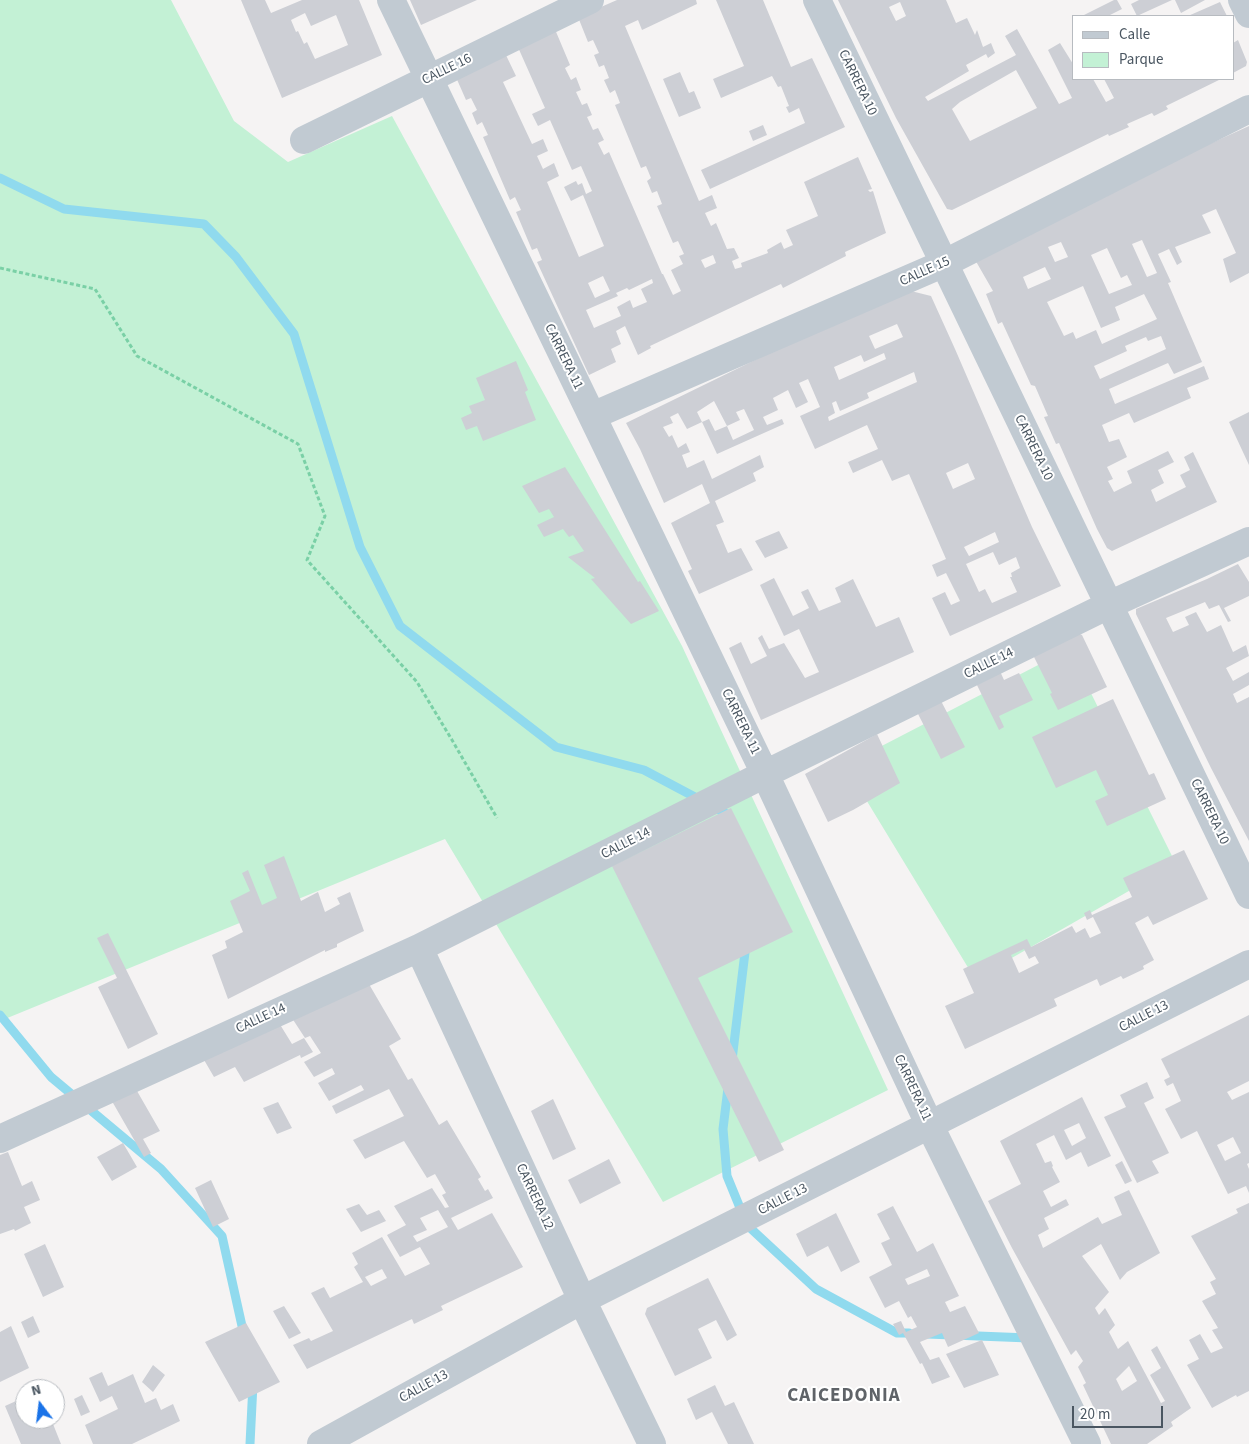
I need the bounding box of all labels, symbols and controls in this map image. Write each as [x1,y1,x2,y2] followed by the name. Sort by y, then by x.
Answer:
[1072,15,1234,80] legend
[1119,24,1150,45] text: Calle
[834,47,880,119] street label: CARRERA 10
[1119,49,1163,70] text: Parque
[419,51,475,89] street label: CALLE 16
[897,253,953,291] street label: CALLE 15
[540,321,586,393] street label: CARRERA 11
[1010,412,1056,484] street label: CARRERA 10
[961,645,1017,683] street label: CALLE 14
[717,686,763,758] street label: CARRERA 11
[1186,776,1232,848] street label: CARRERA 10
[598,824,654,864] street label: CALLE 14
[1116,997,1172,1037] street label: CALLE 13
[233,1000,289,1038] street label: CALLE 14
[889,1052,935,1124] street label: CARRERA 11
[511,1161,557,1233] street label: CARRERA 12
[755,1180,811,1220] street label: CALLE 13
[397,1367,451,1407] street label: CALLE 13
[15,1379,65,1429] north arrow
[29,1380,43,1401] text: N
[786,1386,902,1408] district label: CAICEDONIA
[1074,1396,1165,1428] scale bar
[1080,1404,1110,1425] text: 20 m

